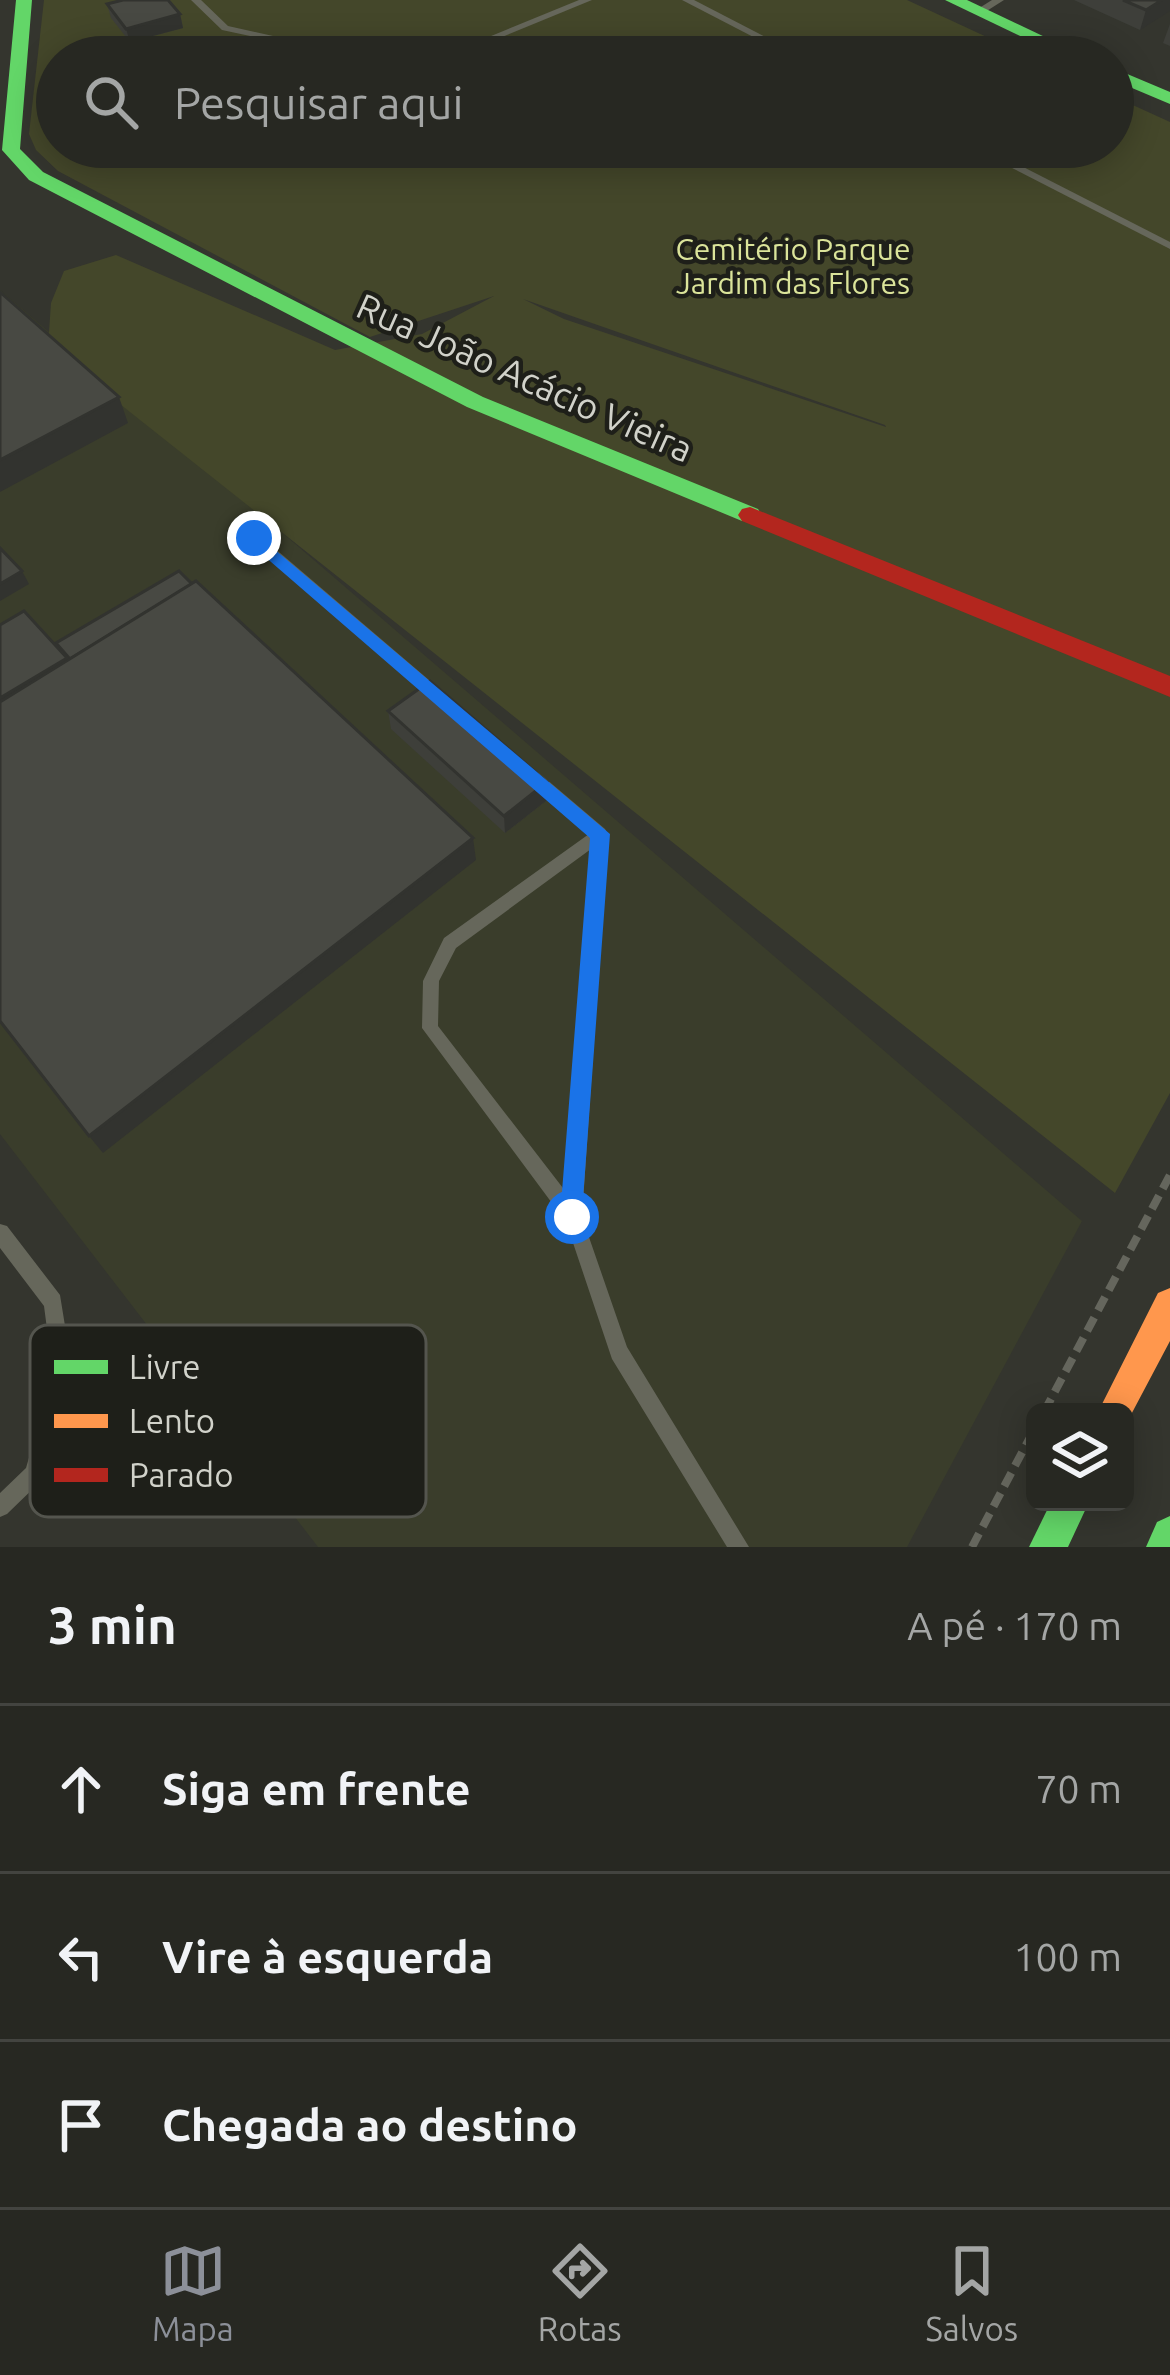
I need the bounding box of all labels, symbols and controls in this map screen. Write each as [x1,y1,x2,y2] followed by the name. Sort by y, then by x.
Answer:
[36,36,1134,168] search box
[78,69,144,135] icon: search
[174,77,463,128] text: Pesquisar aqui
[675,232,911,300] park label: Cemitério Parque Jardim das Flores
[351,284,699,470] street label: Rua João Acácio Vieira
[227,511,281,565] route end
[545,1190,599,1244] route start
[30,1325,426,1517] legend
[129,1348,201,1385] text: Livre
[129,1402,215,1439] text: Lento
[1026,1403,1134,1511] map controls
[1026,1403,1134,1511] button: layers
[129,1456,233,1493] text: Parado
[48,1596,177,1654] text: 3 min
[907,1604,1122,1647] text: A pé · 170 m
[48,1756,114,1822] icon: ahead
[162,1763,471,1814] text: Siga em frente
[1035,1767,1122,1810] text: 70 m
[48,1924,114,1990] icon: left
[162,1931,493,1982] text: Vire à esquerda
[1013,1935,1122,1978] text: 100 m
[48,2092,114,2158] icon: arrive
[162,2099,578,2150] text: Chegada ao destino
[152,2238,234,2347] tab: Mapa
[538,2238,622,2347] tab: Rotas
[925,2238,1018,2347] tab: Salvos

